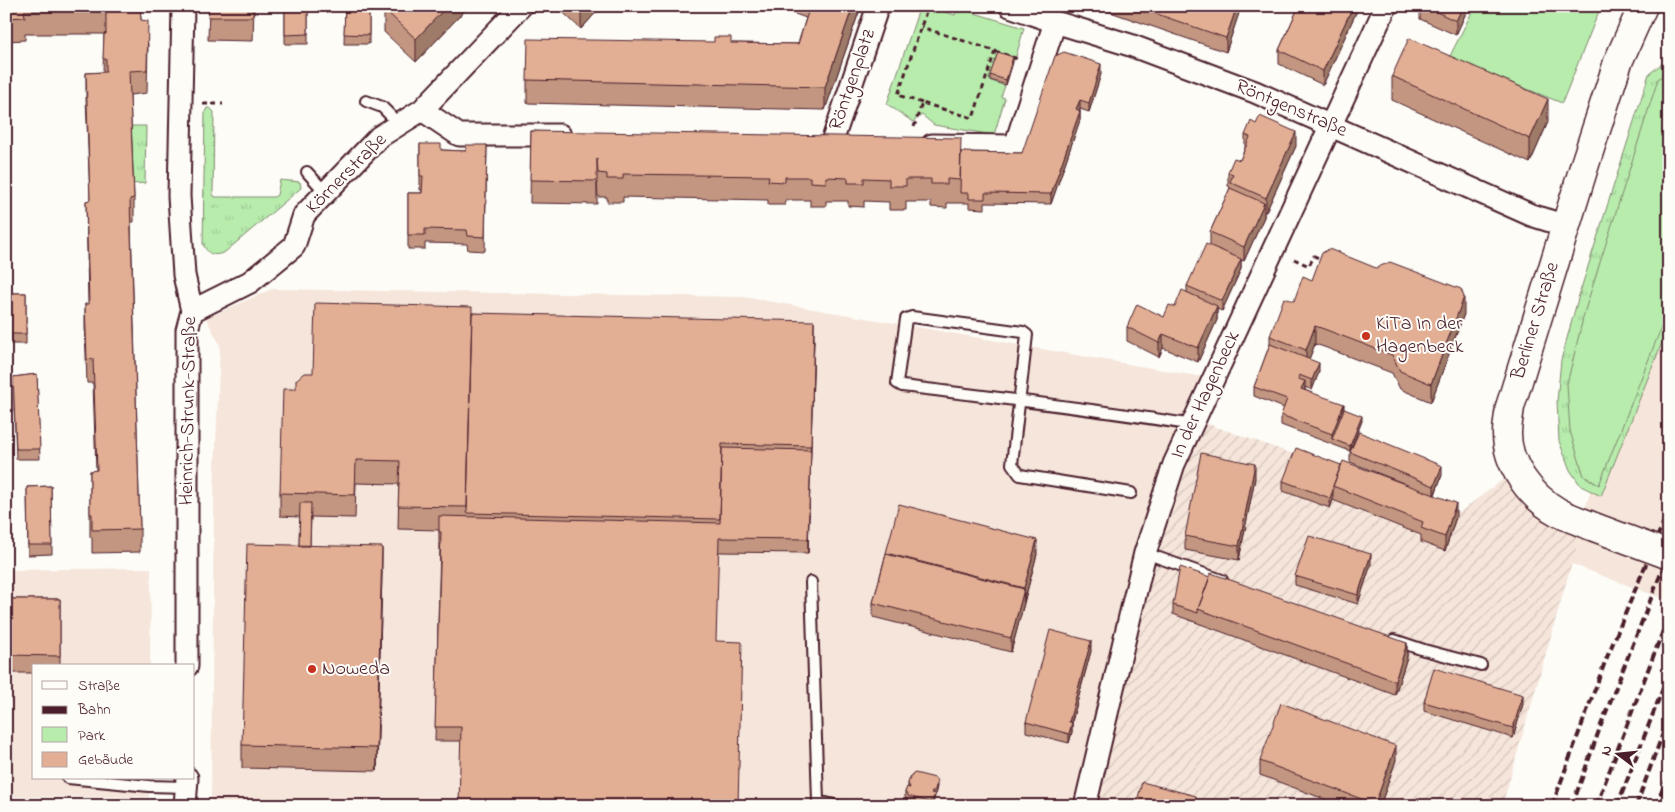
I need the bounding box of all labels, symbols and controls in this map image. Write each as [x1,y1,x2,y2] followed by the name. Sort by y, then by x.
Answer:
[822,25,885,135] street label: Röntgenplatz
[1230,72,1352,147] street label: Röntgenstraße
[300,127,394,221] street label: Körnerstraße
[1504,259,1568,384] street label: Berliner Straße
[1376,310,1464,363] place label: KiTa In der Hagenbeck
[173,316,205,506] street label: Heinrich-Strunk-Straße
[1164,326,1249,464] street label: In der Hagenbeck
[1360,330,1372,342] marker: KiTa In der Hagenbeck
[322,655,390,684] place label: Noweda
[306,663,318,675] marker: Noweda
[32,664,195,780] legend
[78,675,120,697] text: Straße
[77,699,111,721] text: Bahn
[78,725,106,747] text: Park
[1592,730,1642,780] north arrow
[1596,743,1618,758] text: N
[78,749,134,771] text: Gebäude

